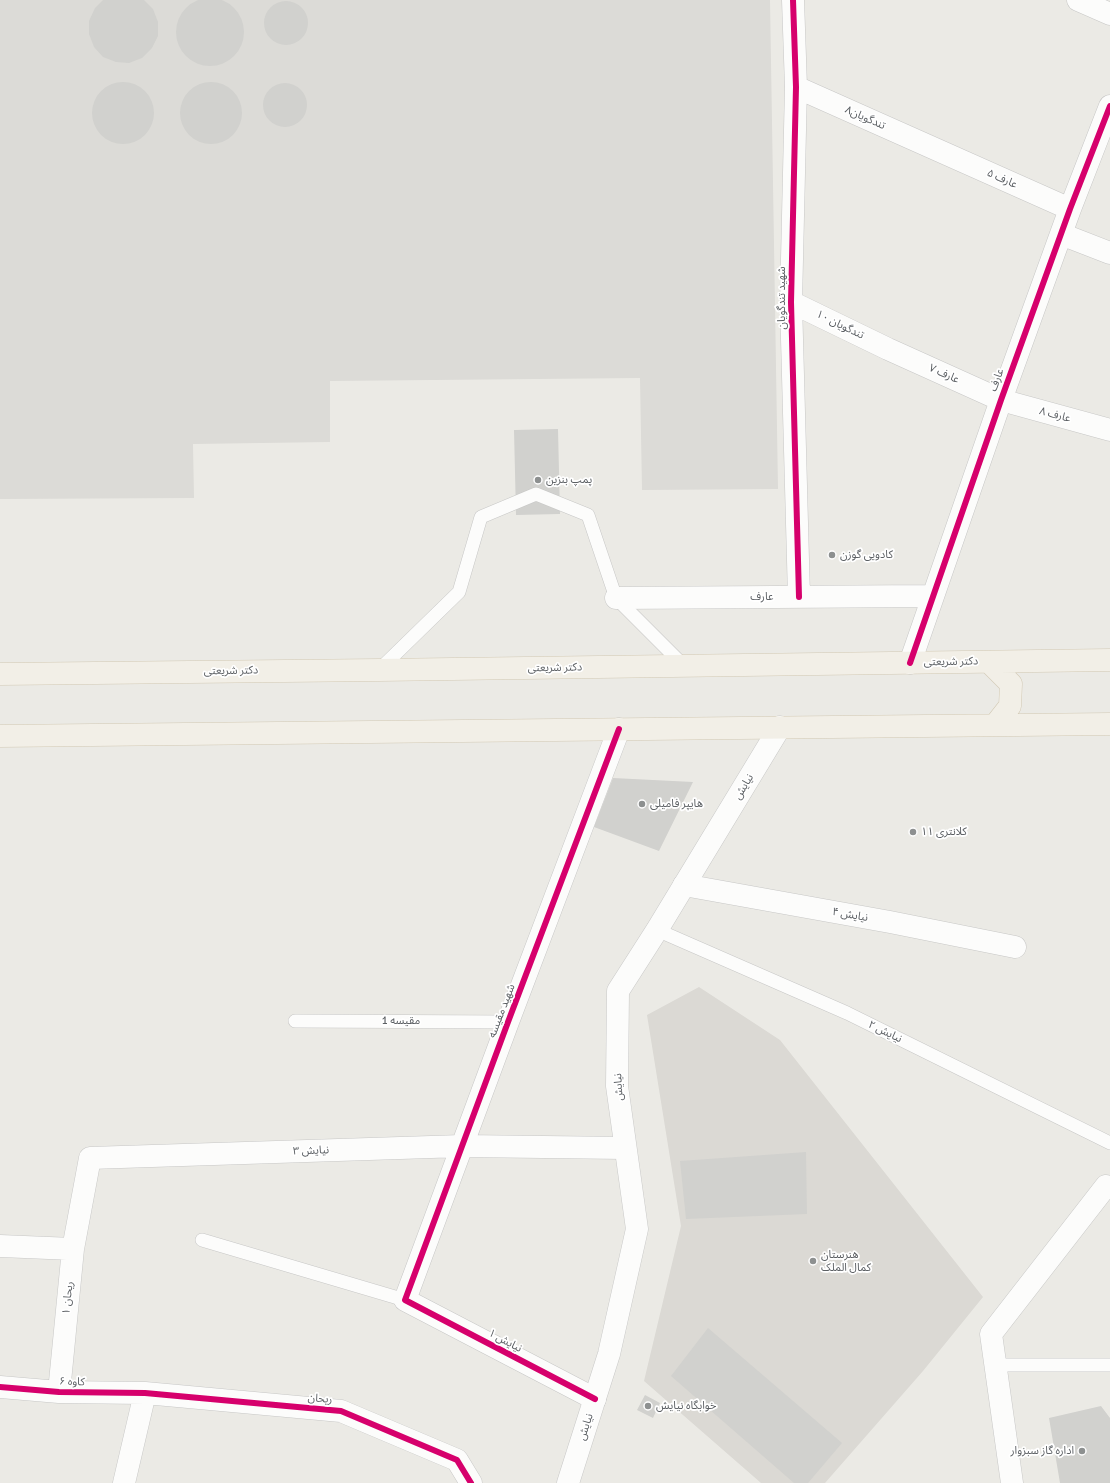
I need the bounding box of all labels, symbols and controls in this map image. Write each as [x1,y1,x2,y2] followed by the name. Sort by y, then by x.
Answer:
[843,103,887,133] street label: تندگویان۸
[985,166,1019,192] street label: عارف ۵
[775,266,789,330] street label: شهید تندگویان
[814,308,866,342] street label: تندگویان ۱۰
[927,361,961,387] street label: عارف ۷
[987,367,1007,393] street label: عارف
[1038,404,1072,426] street label: عارف ۸
[546,473,592,487] place label: پمپ بنزین
[533,475,543,485] marker: پمپ بنزین
[840,548,893,562] place label: کادویی گوزن
[827,550,837,560] marker: کادویی گوزن
[750,590,774,604] street label: عارف
[924,655,978,669] street label: دکتر شریعتی
[528,661,582,675] street label: دکتر شریعتی
[204,664,258,678] street label: دکتر شریعتی
[731,772,757,802] street label: نیایش
[650,797,703,811] place label: هایپر فامیلی
[637,799,647,809] marker: هایپر فامیلی
[921,825,967,839] place label: کلانتری ۱۱
[908,827,918,837] marker: کلانتری ۱۱
[831,905,869,925] street label: نیایش ۴
[486,982,518,1040] street label: شهید مقیسه
[382,1014,420,1028] street label: مقیسه 1
[866,1018,904,1046] street label: نیایش ۲
[611,1073,627,1101] street label: نیایش
[293,1144,329,1158] street label: نیایش ۳
[821,1248,871,1274] place label: هنرستان کمال الملک
[808,1256,818,1266] marker: هنرستان کمال الملک
[60,1281,76,1315] street label: ریحان ۱
[486,1327,524,1355] street label: نیایش ۱
[59,1375,85,1389] street label: کاوه ۶
[307,1391,333,1407] street label: ریحان
[656,1399,716,1413] place label: خوابگاه نیایش
[643,1401,653,1411] marker: خوابگاه نیایش
[575,1412,597,1442] street label: نیایش
[1011,1444,1074,1458] place label: اداره گاز سبزوار
[1077,1446,1087,1456] marker: اداره گاز سبزوار

